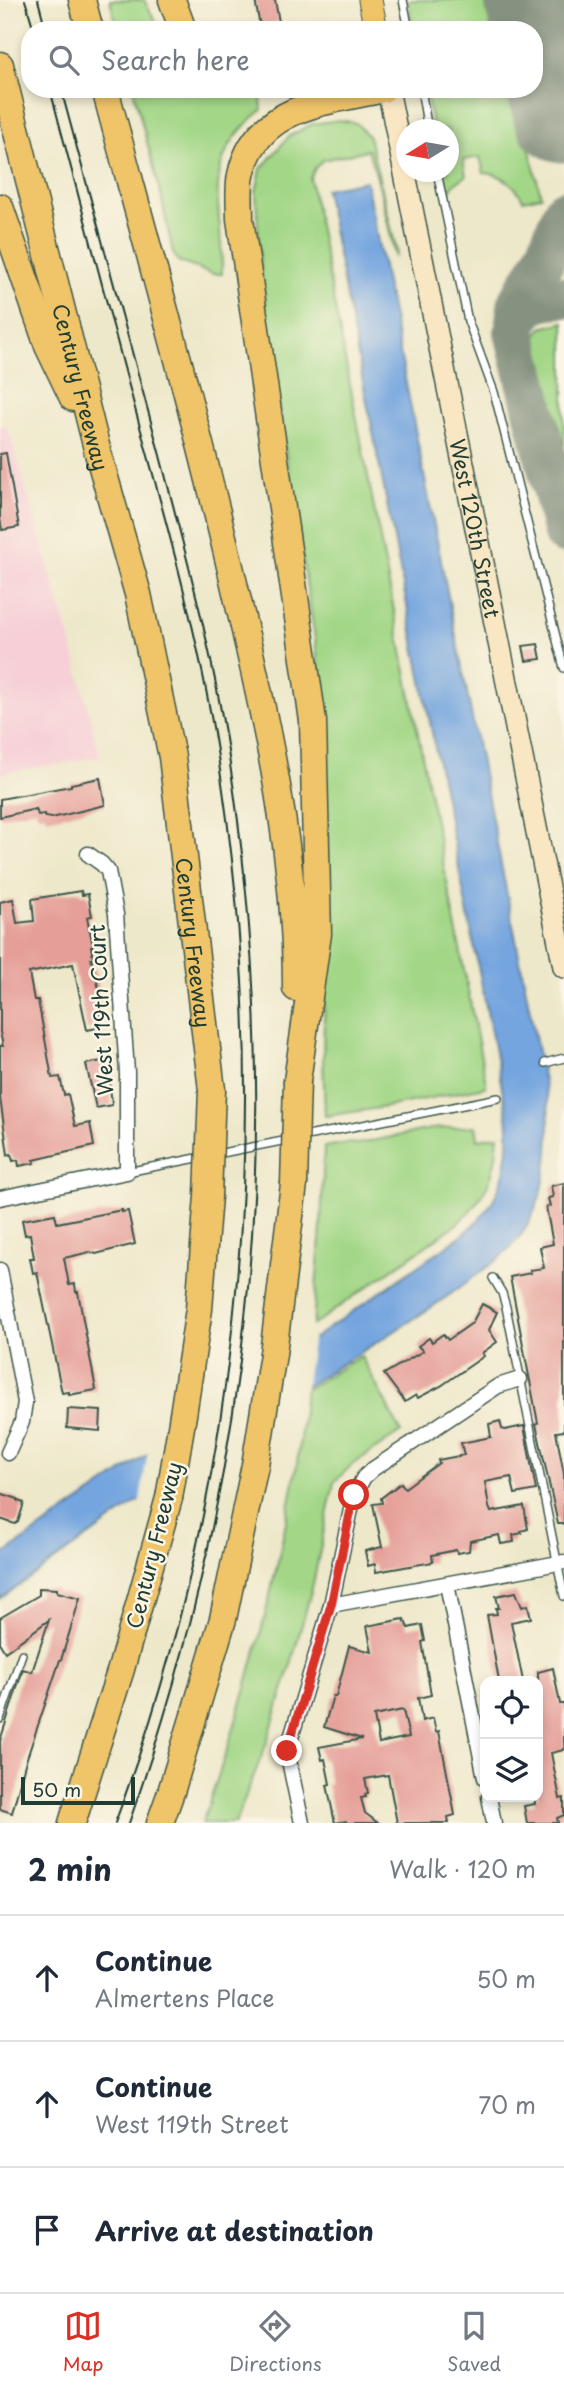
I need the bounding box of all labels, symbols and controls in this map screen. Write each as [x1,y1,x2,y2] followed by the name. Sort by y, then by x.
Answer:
[21,21,543,98] search box
[101,40,250,79] text: Search here
[45,41,83,79] icon: search
[396,119,459,182] north arrow
[45,300,118,474] street label: Century Freeway
[442,436,510,621] street label: West 120th Street
[168,856,220,1029] street label: Century Freeway
[80,924,120,1096] street label: West 119th Court
[117,1458,189,1632] street label: Century Freeway
[338,1479,369,1510] route start
[480,1676,543,1802] map controls
[480,1676,543,1739] button: locate
[271,1735,302,1766] route end
[480,1739,543,1802] button: layers
[21,1774,135,1806] scale bar
[32,1775,81,1803] text: 50 m
[28,1846,112,1891] text: 2 min
[389,1851,536,1886] text: Walk · 120 m
[95,1941,212,1980] text: Continue
[28,1959,66,1997] icon: ahead
[476,1961,536,1996] text: 50 m
[95,1980,275,2015] text: Almertens Place
[95,2067,212,2106] text: Continue
[28,2085,66,2123] icon: ahead
[478,2087,536,2122] text: 70 m
[95,2106,289,2141] text: West 119th Street
[28,2211,66,2249] icon: arrive
[95,2211,374,2250] text: Arrive at destination
[63,2307,103,2377] tab: Map
[229,2307,322,2377] tab: Directions
[447,2307,501,2377] tab: Saved

